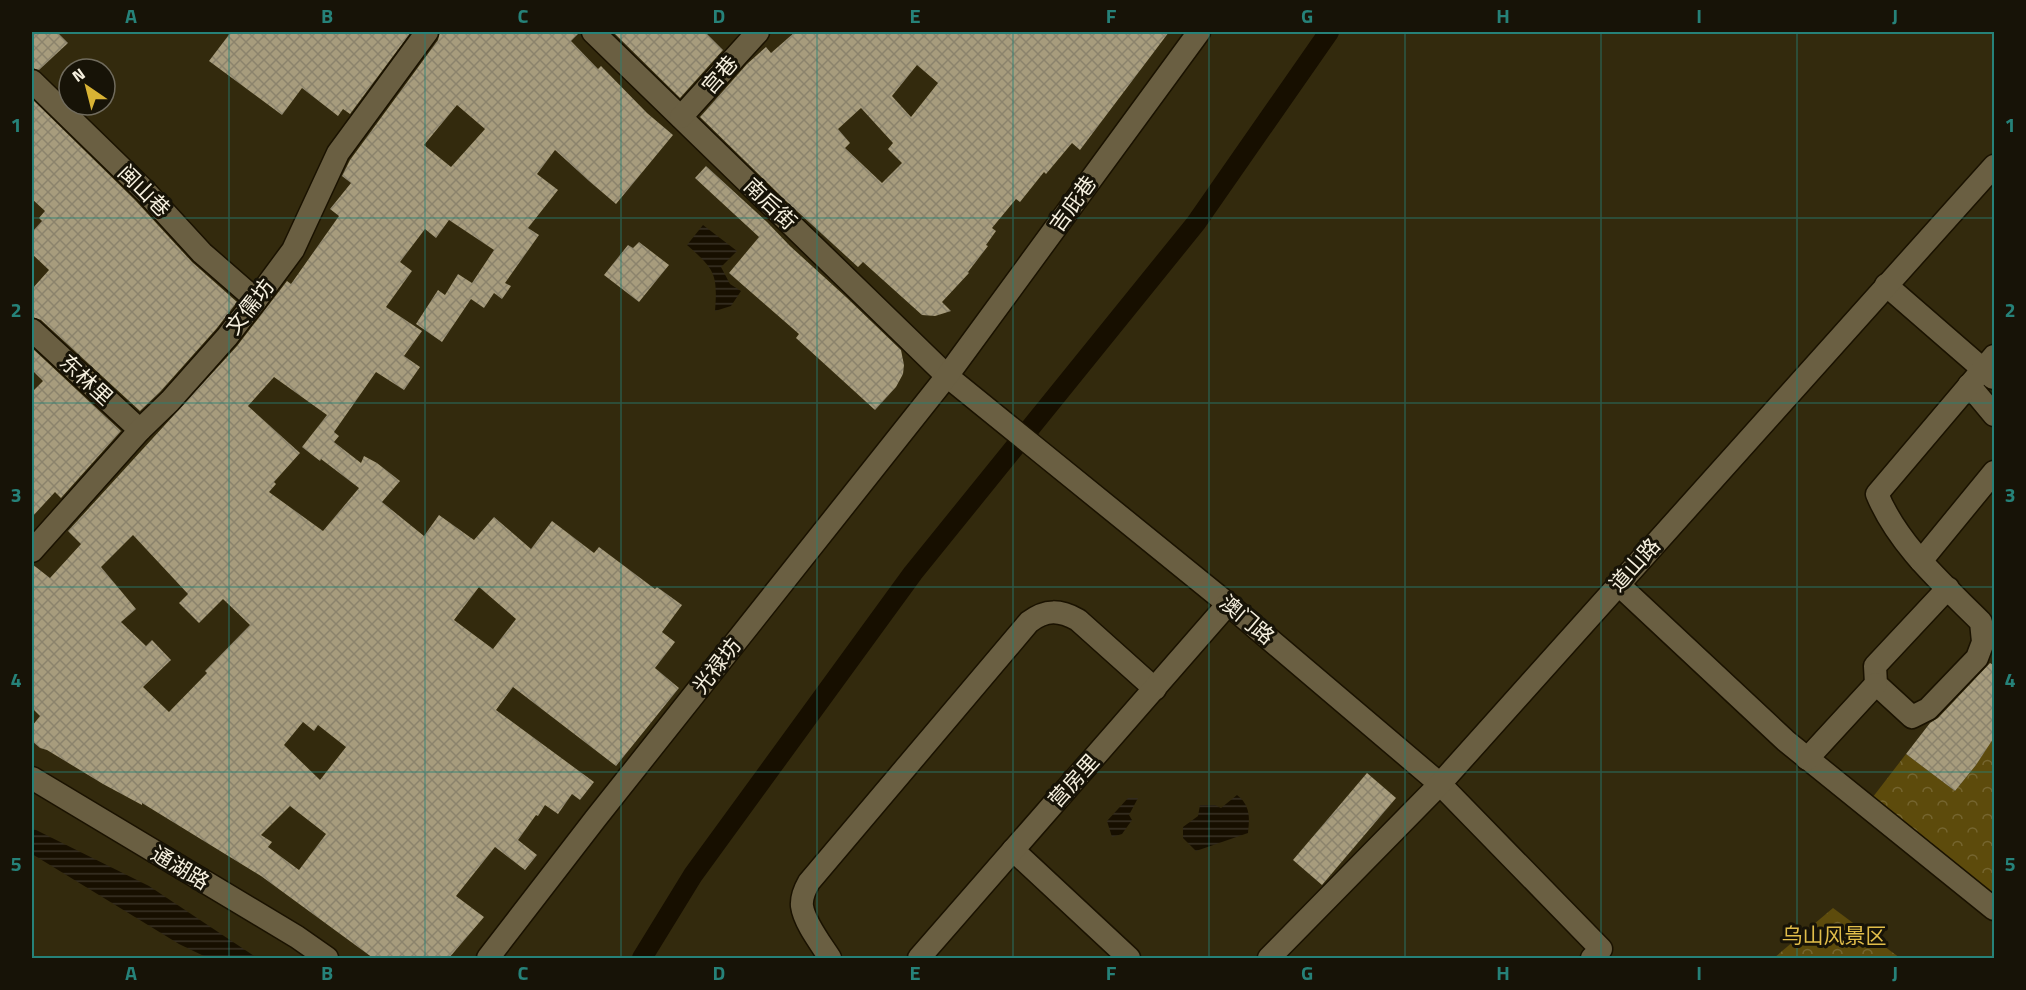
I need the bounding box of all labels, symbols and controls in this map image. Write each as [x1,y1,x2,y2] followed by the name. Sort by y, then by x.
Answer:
[125,0,137,31] text: A
[321,0,333,31] text: B
[518,0,529,31] text: C
[713,0,725,31] text: D
[909,0,921,31] text: E
[1106,0,1117,31] text: F
[1301,0,1313,31] text: G
[1496,0,1510,31] text: H
[1696,0,1702,31] text: I
[1892,0,1898,31] text: J
[693,48,745,101] street label: 宫巷
[57,57,117,117] north arrow
[67,62,90,88] text: N
[10,109,22,140] text: 1
[2004,109,2016,140] text: 1
[111,157,178,224] street label: 闽山巷
[1041,169,1104,238] street label: 吉庇巷
[737,170,804,237] street label: 南后街
[217,272,281,341] street label: 文儒坊
[10,294,22,325] text: 2
[2004,294,2016,325] text: 2
[53,346,121,412] street label: 东林里
[10,479,22,510] text: 3
[2004,479,2016,510] text: 3
[1601,530,1667,598] street label: 道山路
[1213,587,1282,652] street label: 澳门路
[684,631,748,700] street label: 光禄坊
[10,664,22,695] text: 4
[2004,664,2016,695] text: 4
[1040,746,1106,814] street label: 营房里
[145,837,216,897] street label: 通湖路
[10,848,22,879] text: 5
[2004,848,2016,879] text: 5
[1782,919,1887,951] park label: 乌山风景区
[125,957,137,988] text: A
[321,957,333,988] text: B
[518,957,529,988] text: C
[713,957,725,988] text: D
[909,957,921,988] text: E
[1106,957,1117,988] text: F
[1301,957,1313,988] text: G
[1496,957,1510,988] text: H
[1696,957,1702,988] text: I
[1892,957,1898,988] text: J

